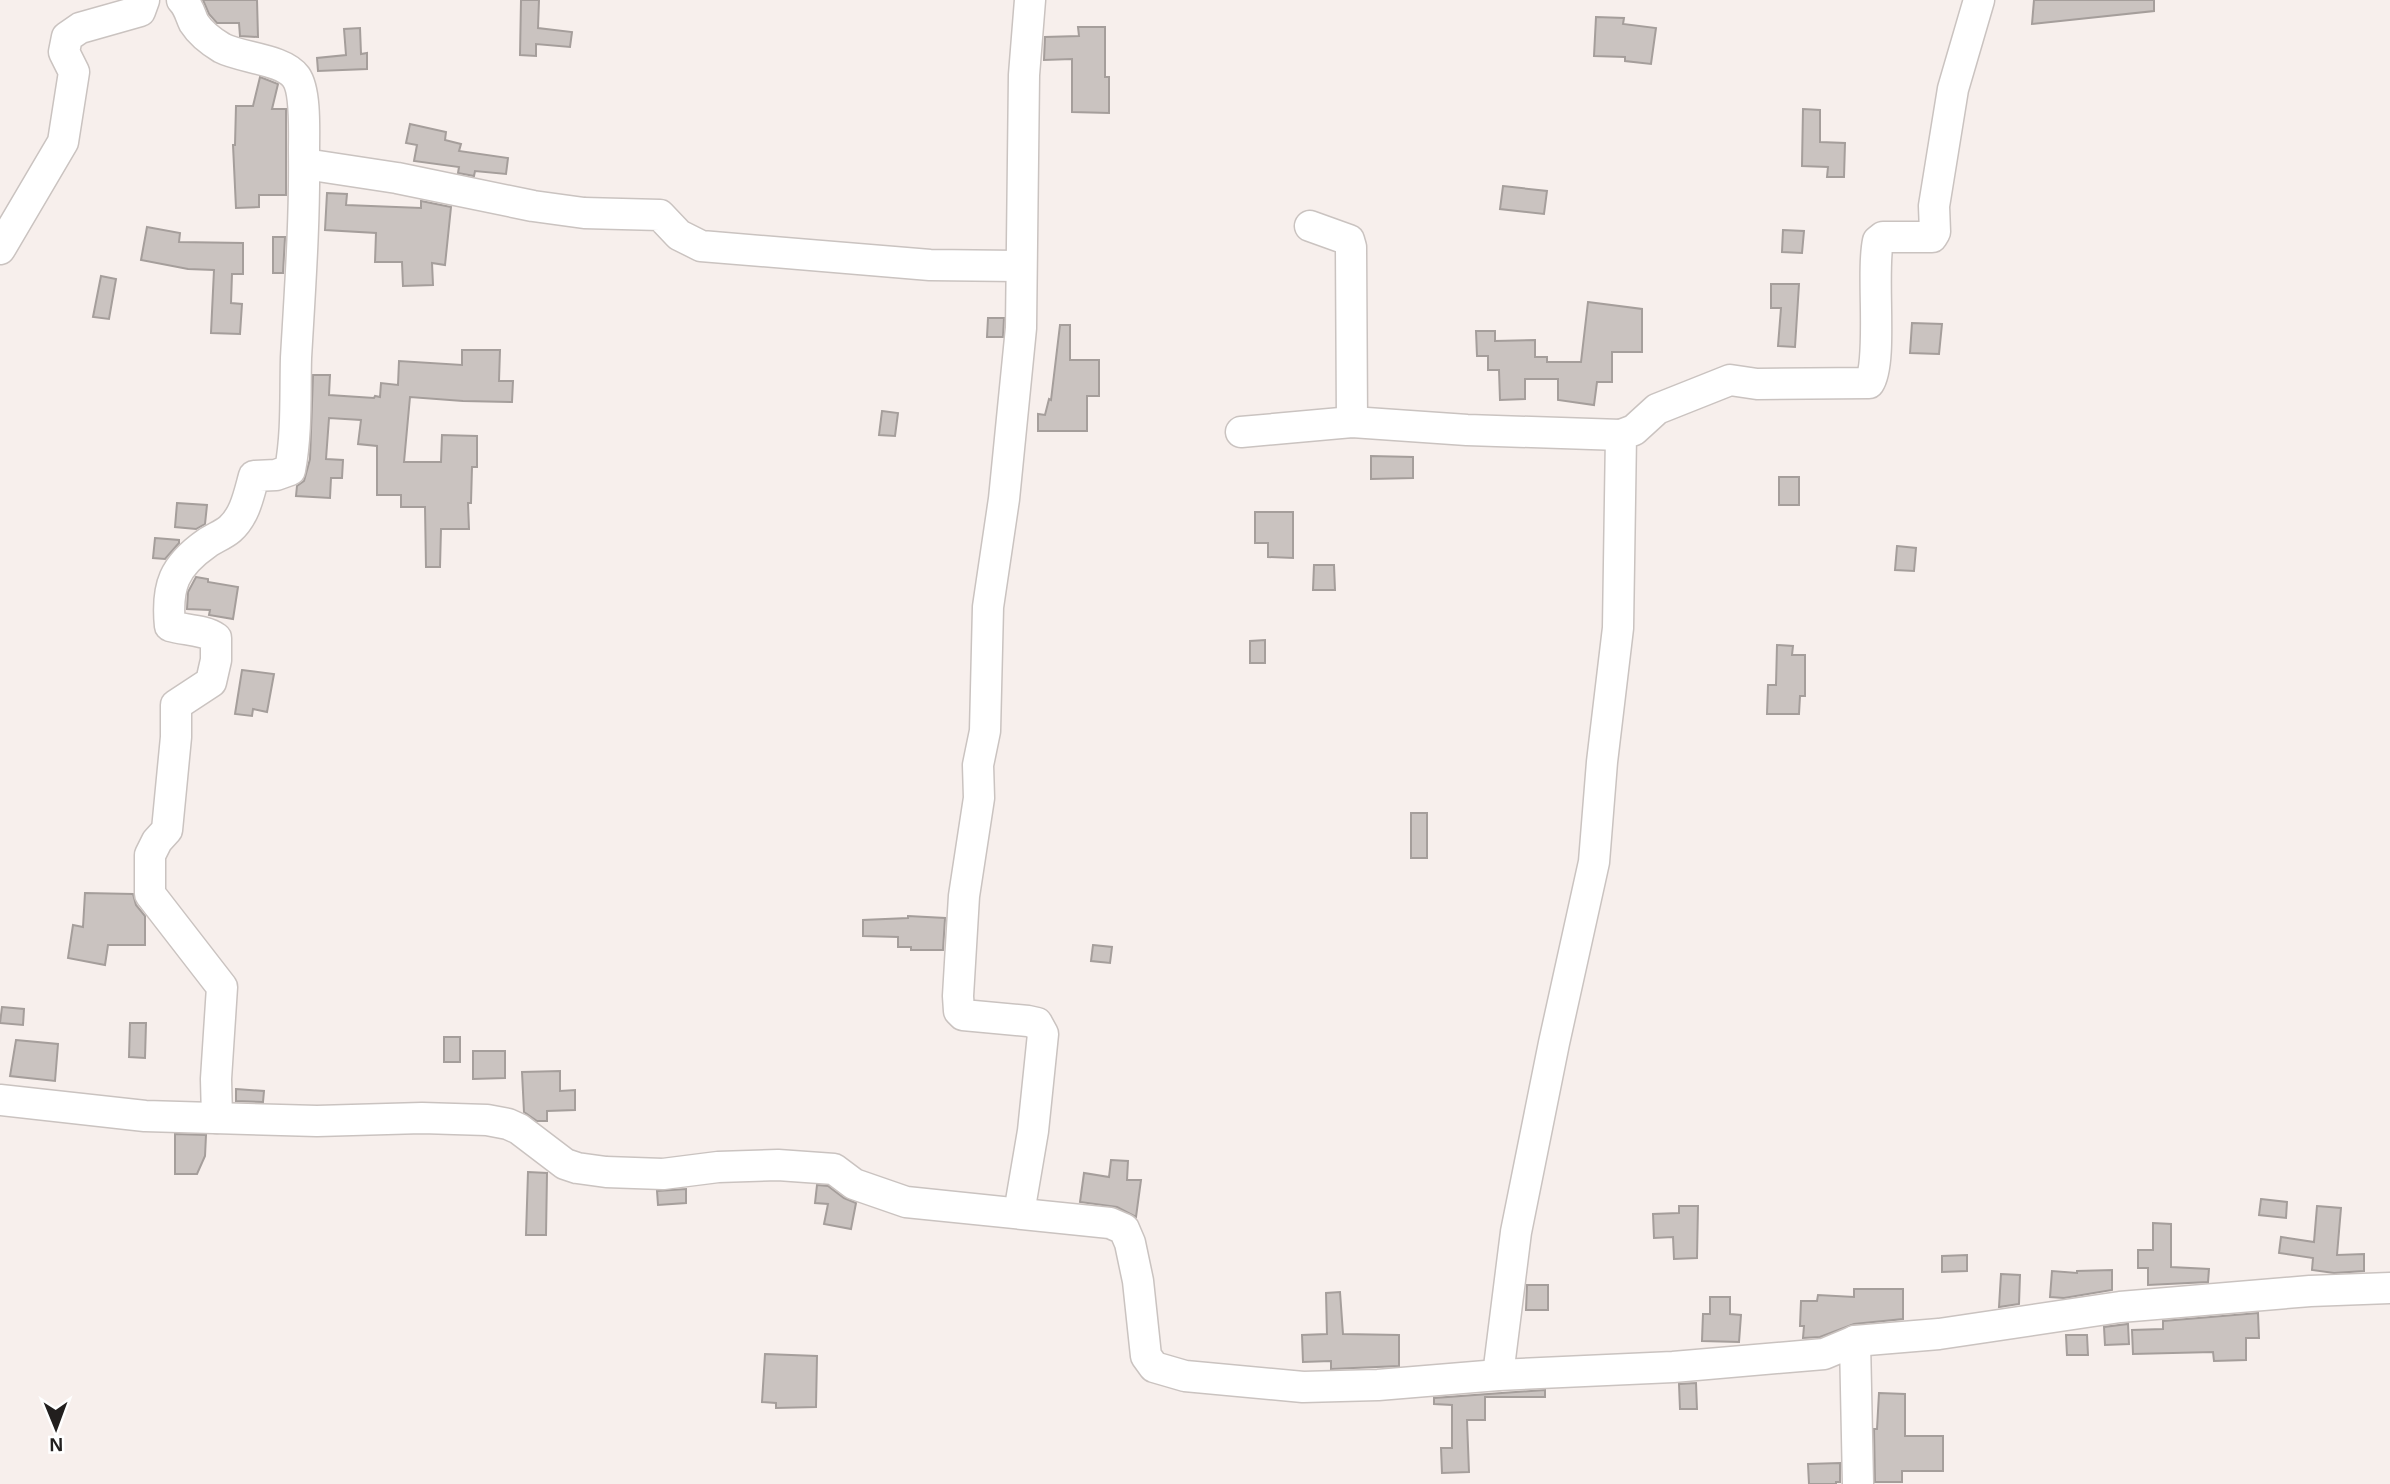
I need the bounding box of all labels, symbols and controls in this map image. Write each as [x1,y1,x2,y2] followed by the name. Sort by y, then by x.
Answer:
[21,1393,91,1463] north arrow
[49,1434,63,1455] text: N

